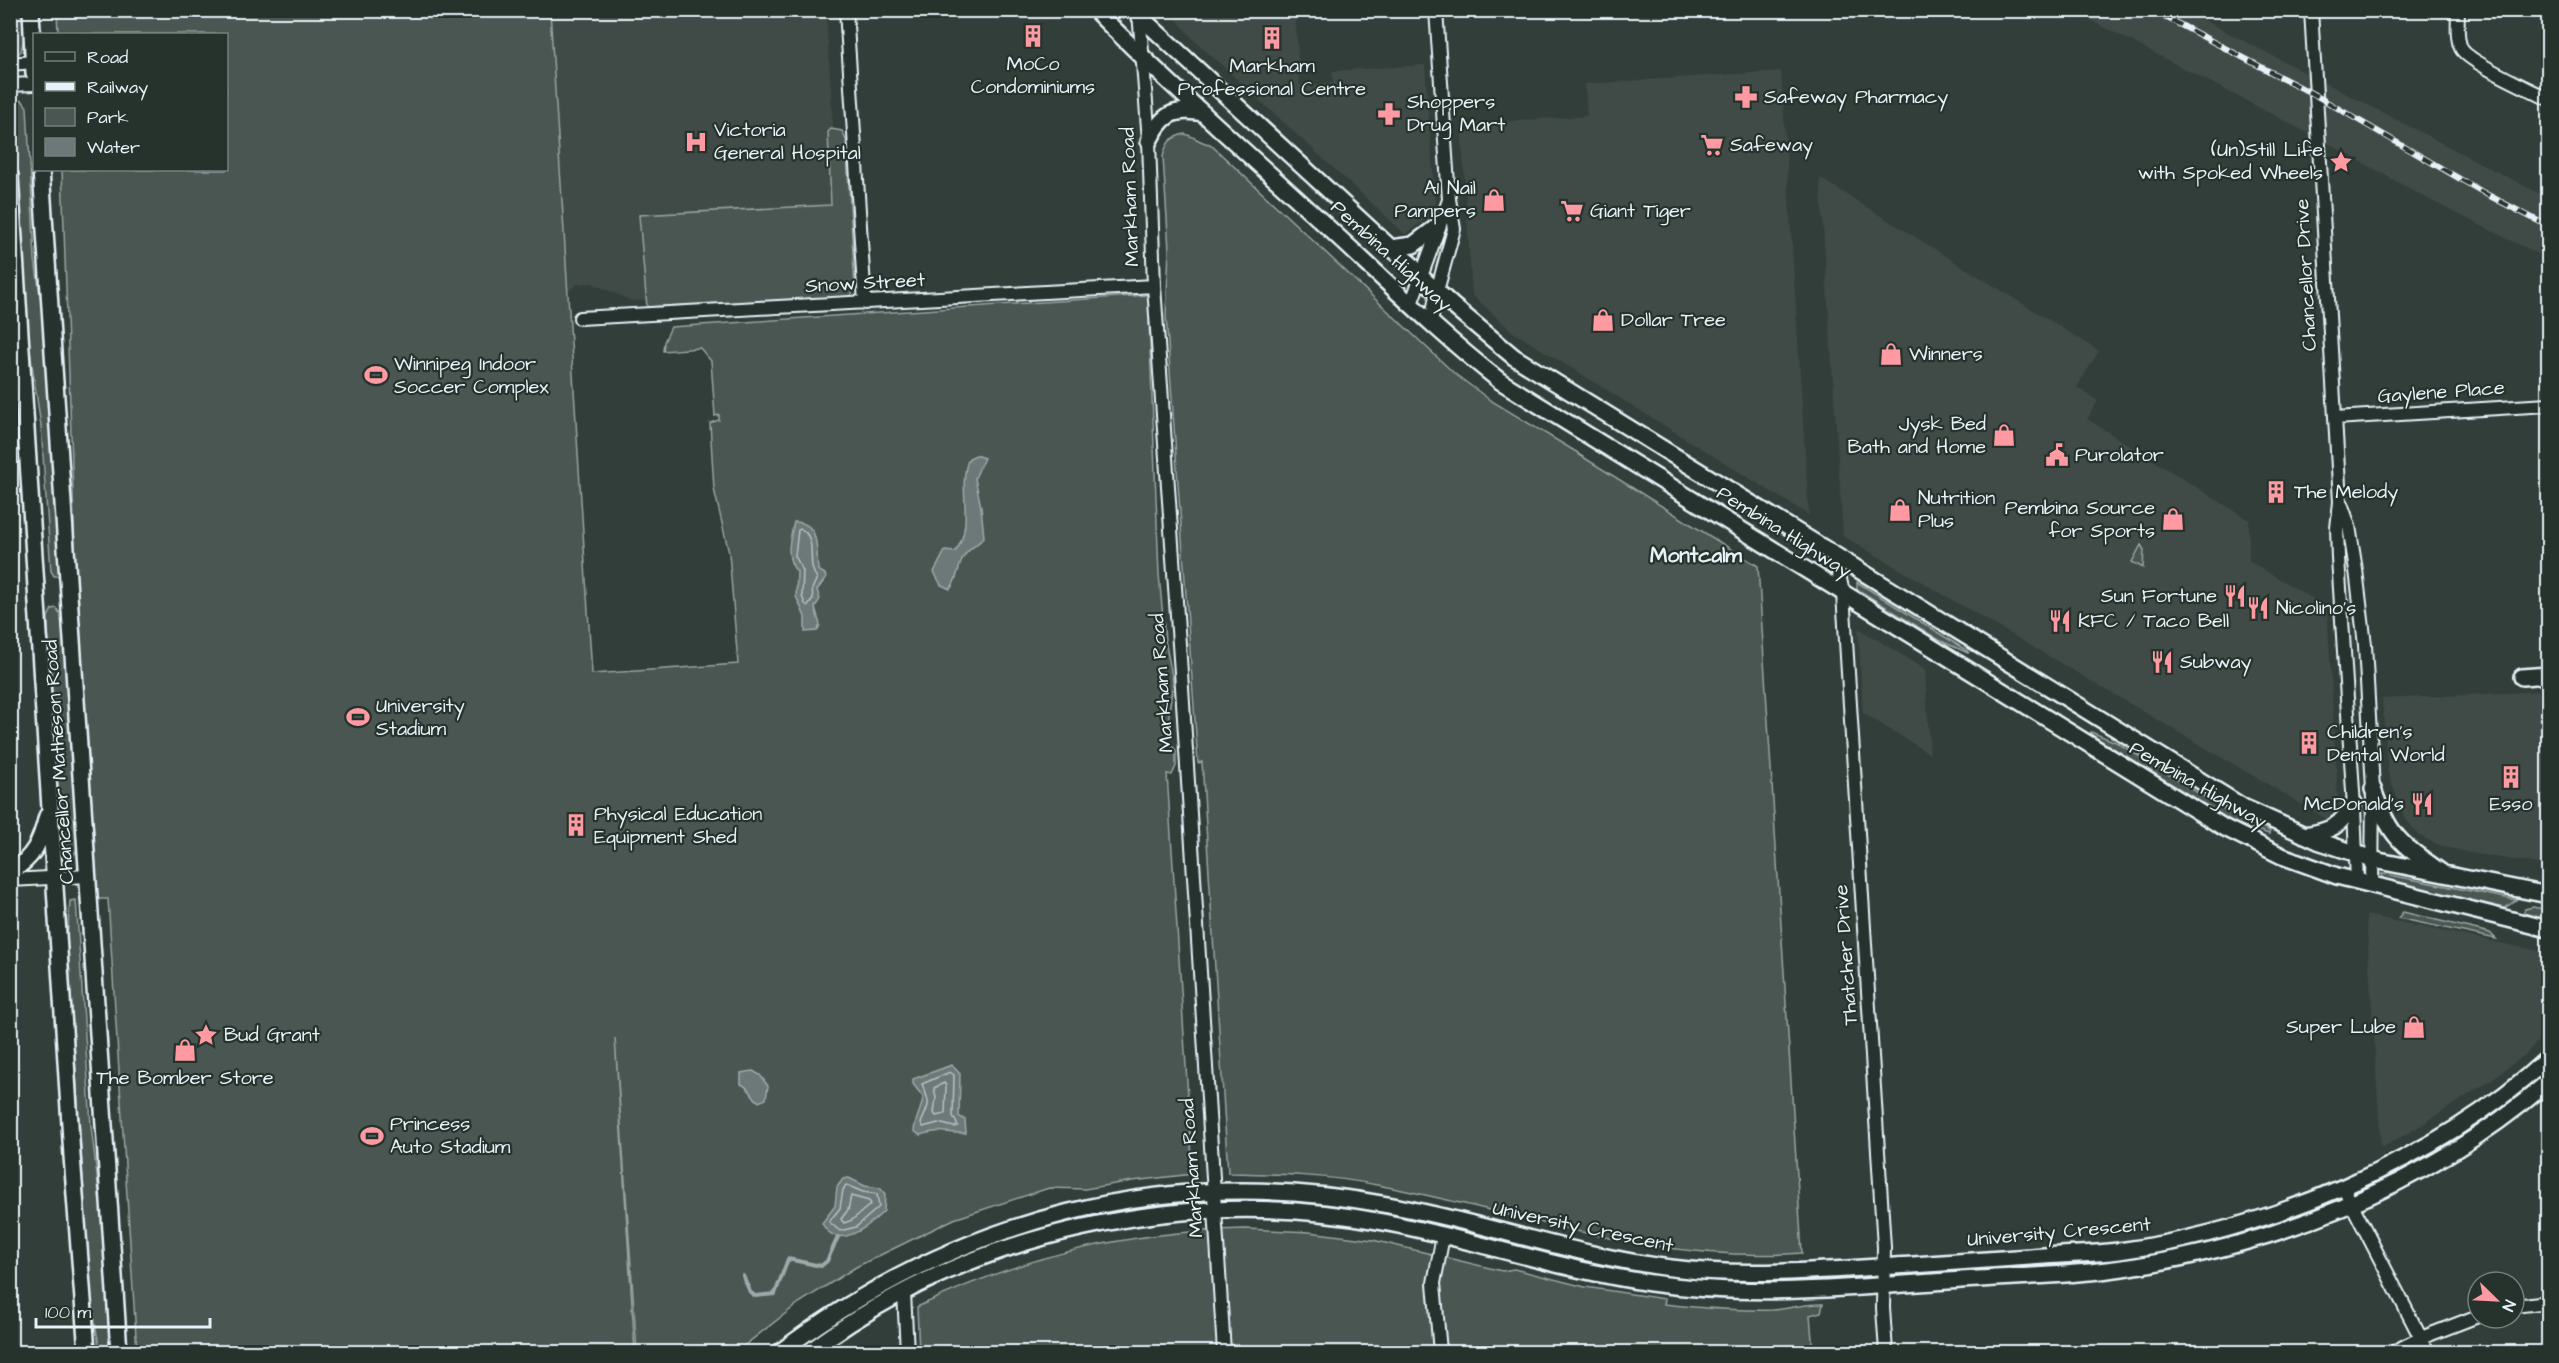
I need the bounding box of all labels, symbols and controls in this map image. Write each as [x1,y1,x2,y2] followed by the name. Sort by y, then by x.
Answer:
[1020,23,1046,49] building icon: MoCo Condominiums
[1259,25,1285,51] building icon: Markham Professional Centre
[33,33,228,171] legend
[87,45,128,70] text: Road
[971,50,1095,101] place label: MoCo Condominiums
[1178,52,1366,103] place label: Markham Professional Centre
[87,75,148,101] text: Railway
[1764,83,1948,112] place label: Safeway Pharmacy
[1733,84,1759,110] pharmacy icon: Safeway Pharmacy
[1407,88,1505,140] place label: Shoppers Drug Mart
[1376,101,1402,127] pharmacy icon: Shoppers Drug Mart
[87,105,129,130] text: Park
[714,116,861,167] place label: Victoria General Hospital
[1114,127,1146,267] street label: Markham Road
[683,129,709,155] hospital icon: Victoria General Hospital
[1730,131,1813,160] place label: Safeway
[1699,132,1725,158] supermarket icon: Safeway
[87,135,140,160] text: Water
[2138,136,2323,187] place label: (Un)Still Life with Spoked Wheels
[2328,149,2354,175] place icon: (Un)Still Life with Spoked Wheels
[1394,174,1476,225] place label: A1 Nail Pampers
[1481,187,1507,213] shop icon: A1 Nail Pampers
[1324,194,1458,319] street label: Pembina Highway
[1590,197,1691,226] place label: Giant Tiger
[1559,198,1585,224] supermarket icon: Giant Tiger
[2288,198,2324,352] street label: Chancellor Drive
[804,266,926,300] street label: Snow Street
[1621,306,1726,334] place label: Dollar Tree
[1590,307,1616,333] shop icon: Dollar Tree
[1909,340,1983,368] place label: Winners
[1878,341,1904,367] shop icon: Winners
[394,350,549,401] place label: Winnipeg Indoor Soccer Complex
[363,362,389,388] sports icon: Winnipeg Indoor Soccer Complex
[2377,374,2506,411] street label: Gaylene Place
[1847,410,1986,461] place label: Jysk Bed Bath and Home
[1991,422,2017,448] shop icon: Jysk Bed Bath and Home
[2075,441,2164,469] place label: Purolator
[2044,442,2070,468] public building icon: Purolator
[2294,478,2398,507] place label: The Melody
[1711,479,1857,586] street label: Pembina Highway
[2263,479,2289,505] building icon: The Melody
[1918,484,1995,535] place label: Nutrition Plus
[2005,494,2155,545] place label: Pembina Source for Sports
[1887,497,1913,523] shop icon: Nutrition Plus
[2160,506,2186,532] shop icon: Pembina Source for Sports
[1650,541,1743,570] district label: Montcalm
[2101,582,2217,610] place label: Sun Fortune
[2222,583,2248,609] restaurant icon: Sun Fortune
[2276,594,2356,622] place label: Nicolino's
[2245,595,2271,621] restaurant icon: Nicolino's
[2078,607,2229,635] place label: KFC / Taco Bell
[2047,608,2073,634] restaurant icon: KFC / Taco Bell
[1143,612,1181,754] street label: Markham Road
[36,639,82,885] street label: Chancellor Matheson Road
[2180,648,2252,677] place label: Subway
[2149,649,2175,675] restaurant icon: Subway
[376,692,465,743] place label: University Stadium
[345,704,371,730] sports icon: University Stadium
[2327,718,2445,769] place label: Children's Dental World
[2296,730,2322,756] building icon: Children's Dental World
[2124,734,2272,837] street label: Pembina Highway
[2498,764,2524,790] building icon: Esso
[2304,790,2404,818] place label: McDonald's
[2489,790,2533,818] place label: Esso
[2409,791,2435,817] restaurant icon: McDonald's
[594,800,762,851] place label: Physical Education Equipment Shed
[563,812,589,838] building icon: Physical Education Equipment Shed
[1827,883,1865,1026] street label: Thatcher Drive
[2286,1013,2396,1041] place label: Super Lube
[2401,1014,2427,1040] shop icon: Super Lube
[224,1021,320,1049] place label: Bud Grant
[193,1022,219,1048] place icon: Bud Grant
[172,1037,198,1063] shop icon: The Bomber Store
[96,1064,274,1092] place label: The Bomber Store
[1173,1097,1211,1239] street label: Markham Road
[390,1110,511,1161] place label: Princess Auto Stadium
[359,1123,385,1149] sports icon: Princess Auto Stadium
[1490,1194,1676,1261] street label: University Crescent
[1966,1210,2152,1255] street label: University Crescent
[2466,1270,2526,1330] north arrow
[36,1291,210,1329] scale bar
[2497,1297,2521,1315] text: N
[45,1300,91,1325] text: 100 m

